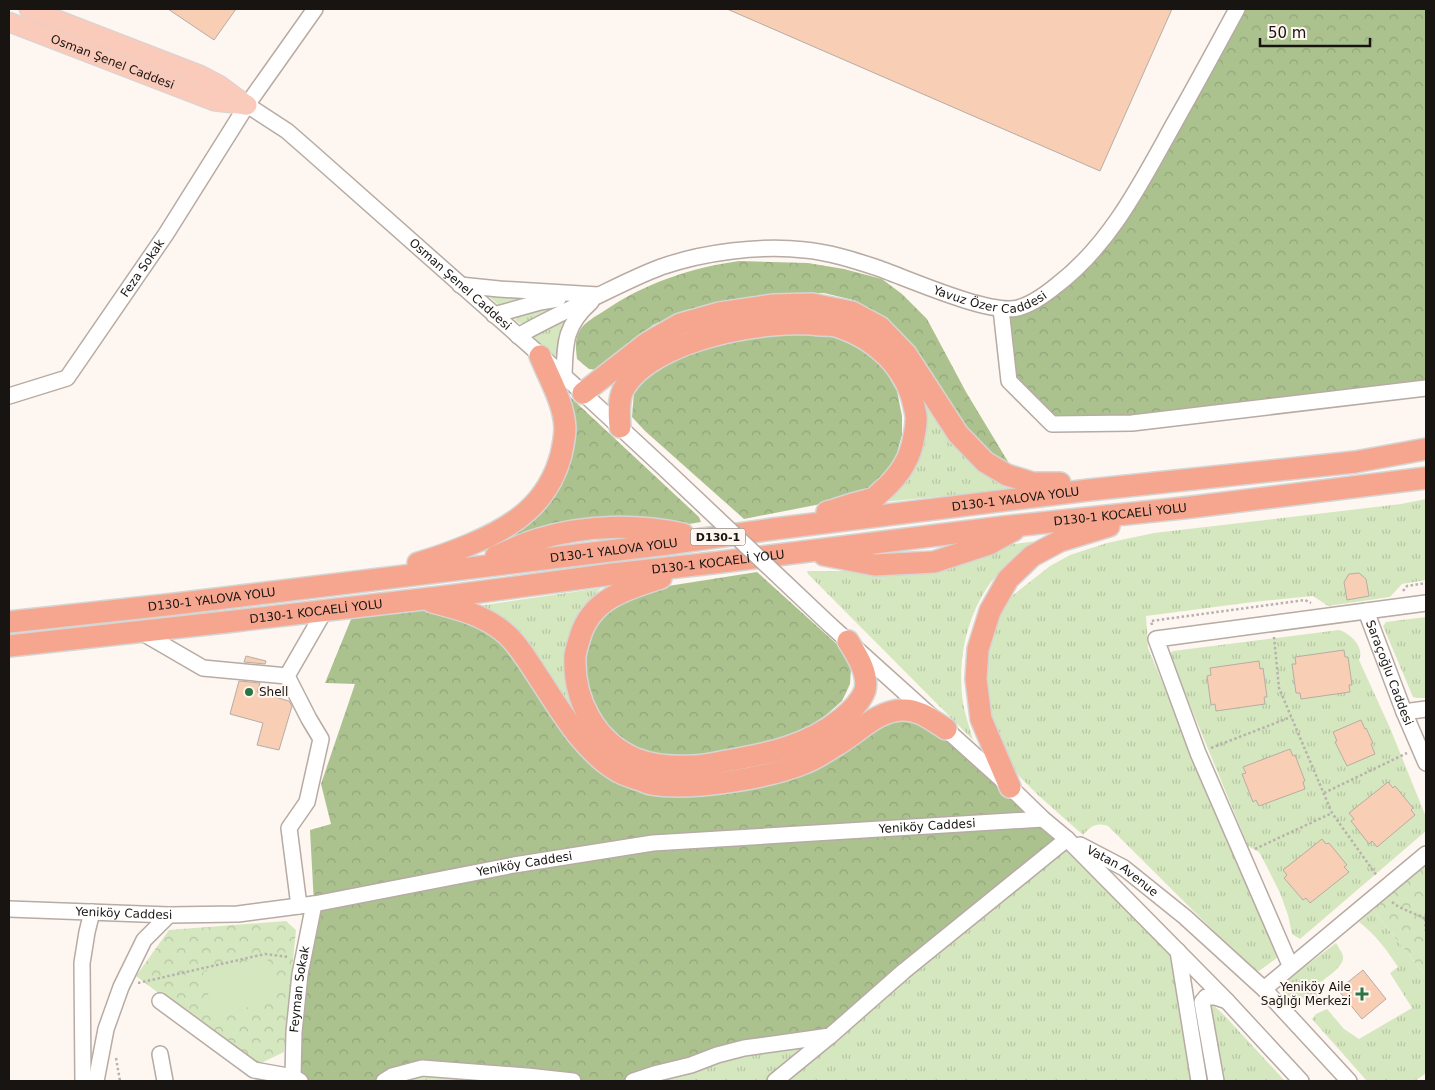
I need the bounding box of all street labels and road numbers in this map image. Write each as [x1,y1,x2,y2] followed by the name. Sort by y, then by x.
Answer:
[49,32,176,92] street label: Osman Şenel Caddesi
[406,235,514,333] street label: Osman Şenel Caddesi
[118,236,167,300] street label: Feza Sokak
[930,283,1050,316] street label: Yavuz Özer Caddesi
[951,484,1080,514] street label: D130-1 YALOVA YOLU
[1053,501,1188,529] street label: D130-1 KOCAELİ YOLU
[690,528,746,546] road number: D130-1
[549,536,679,565] street label: D130-1 YALOVA YOLU
[651,547,785,577] street label: D130-1 KOCAELİ YOLU
[147,585,276,614] street label: D130-1 YALOVA YOLU
[249,597,383,626] street label: D130-1 KOCAELİ YOLU
[1363,618,1416,728] street label: Saraçoğlu Caddesi
[877,816,976,836] street label: Yeniköy Caddesi
[1084,843,1161,900] street label: Vatan Avenue
[474,849,573,879] street label: Yeniköy Caddesi
[74,904,172,922] street label: Yeniköy Caddesi
[287,945,312,1033] street label: Feyman Sokak

